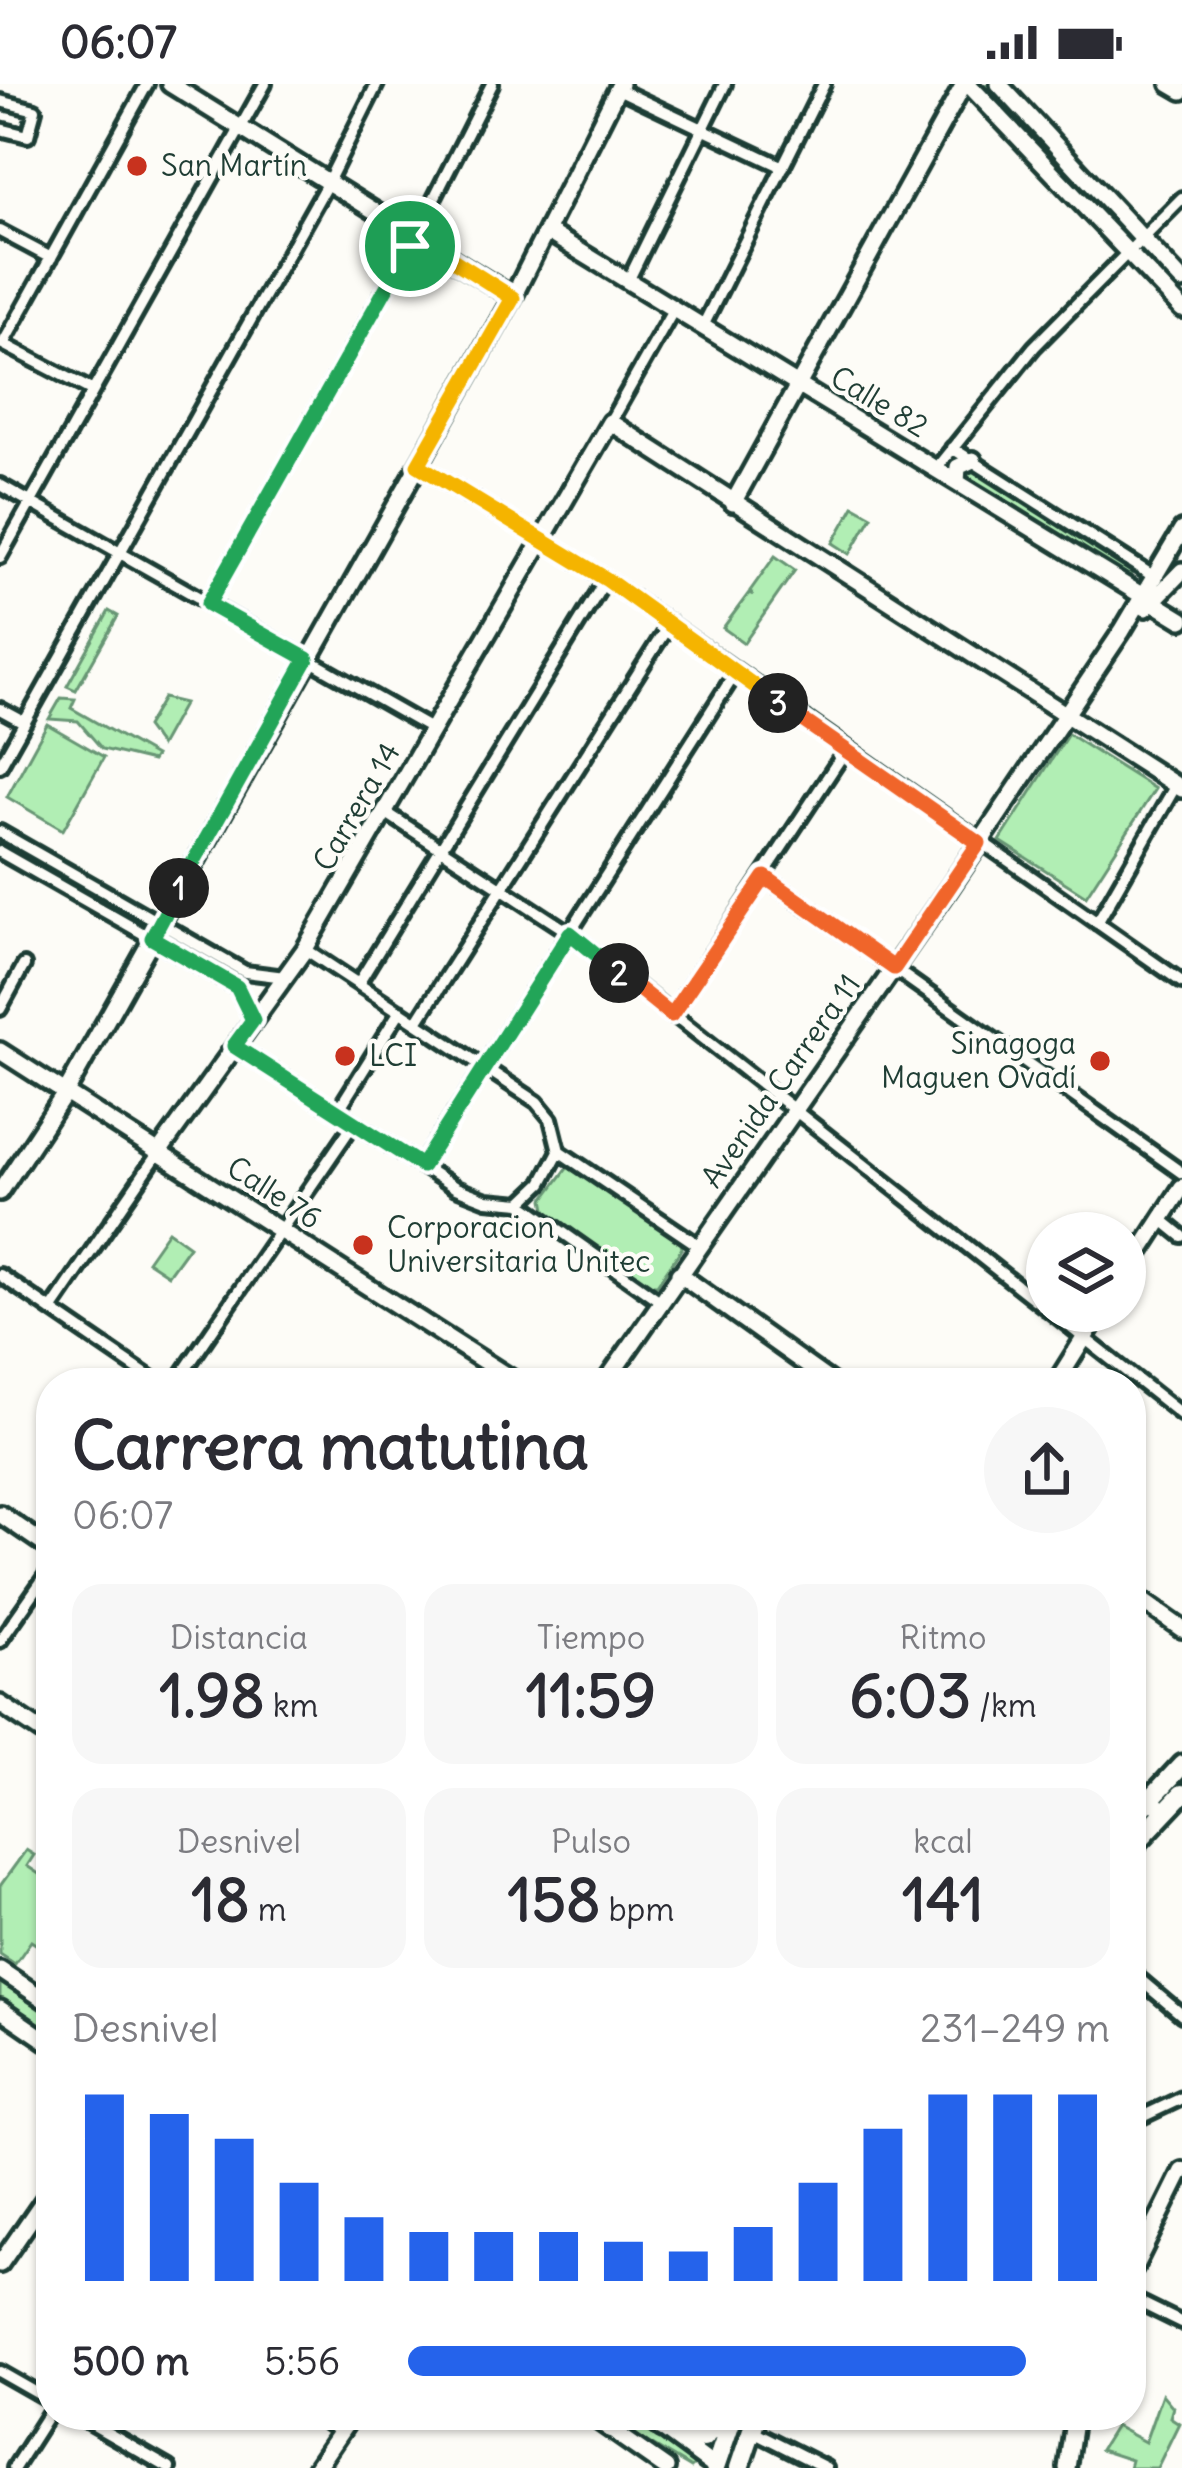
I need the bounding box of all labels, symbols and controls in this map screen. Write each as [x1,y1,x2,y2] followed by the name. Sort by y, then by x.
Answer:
[60,14,177,70] text: 06:07
[161,146,307,184] place label: San Martín
[124,153,150,179] marker: San Martín
[359,195,461,297] pin
[377,213,443,279] icon: arrive
[824,357,935,445] street label: Calle 82
[748,673,808,733] pin: 3
[769,682,787,724] text: 3
[304,736,408,877] street label: Carrera 14
[149,858,209,918] pin: 1
[172,867,186,909] text: 1
[589,943,649,1003] pin: 2
[610,952,628,994] text: 2
[692,966,868,1195] street label: Avenida Carrera 11
[881,1024,1076,1096] place label: Sinagoga Maguen Ovadí
[369,1036,417,1074] place label: LCI
[332,1043,358,1069] marker: LCI
[1087,1048,1113,1074] marker: Sinagoga Maguen Ovadí
[220,1148,329,1237] street label: Calle 76
[387,1208,651,1280] place label: Corporacion Universitaria Unitec
[1026,1212,1146,1332] map controls
[1026,1212,1146,1332] button: layers
[350,1232,376,1258] marker: Corporacion Universitaria Unitec
[72,1404,589,1487] text: Carrera matutina
[984,1407,1110,1533] button: share
[72,1491,173,1540] text: 06:07
[170,1616,308,1658] text: Distancia
[537,1616,645,1658] text: Tiempo
[900,1616,987,1658] text: Ritmo
[160,1658,265,1733] text: 1.98
[526,1658,656,1733] text: 11:59
[849,1658,971,1733] text: 6:03
[265,1684,318,1726] text: km
[971,1684,1037,1726] text: /km
[177,1820,301,1862] text: Desnivel
[551,1820,631,1862] text: Pulso
[913,1820,973,1862] text: kcal
[191,1862,250,1937] text: 18
[508,1862,601,1937] text: 158
[902,1862,984,1937] text: 141
[250,1888,287,1930] text: m
[601,1888,674,1930] text: bpm
[72,2004,218,2053] text: Desnivel
[920,2004,1110,2053] text: 231–249 m
[72,2337,189,2386] text: 500 m
[264,2337,340,2386] text: 5:56

